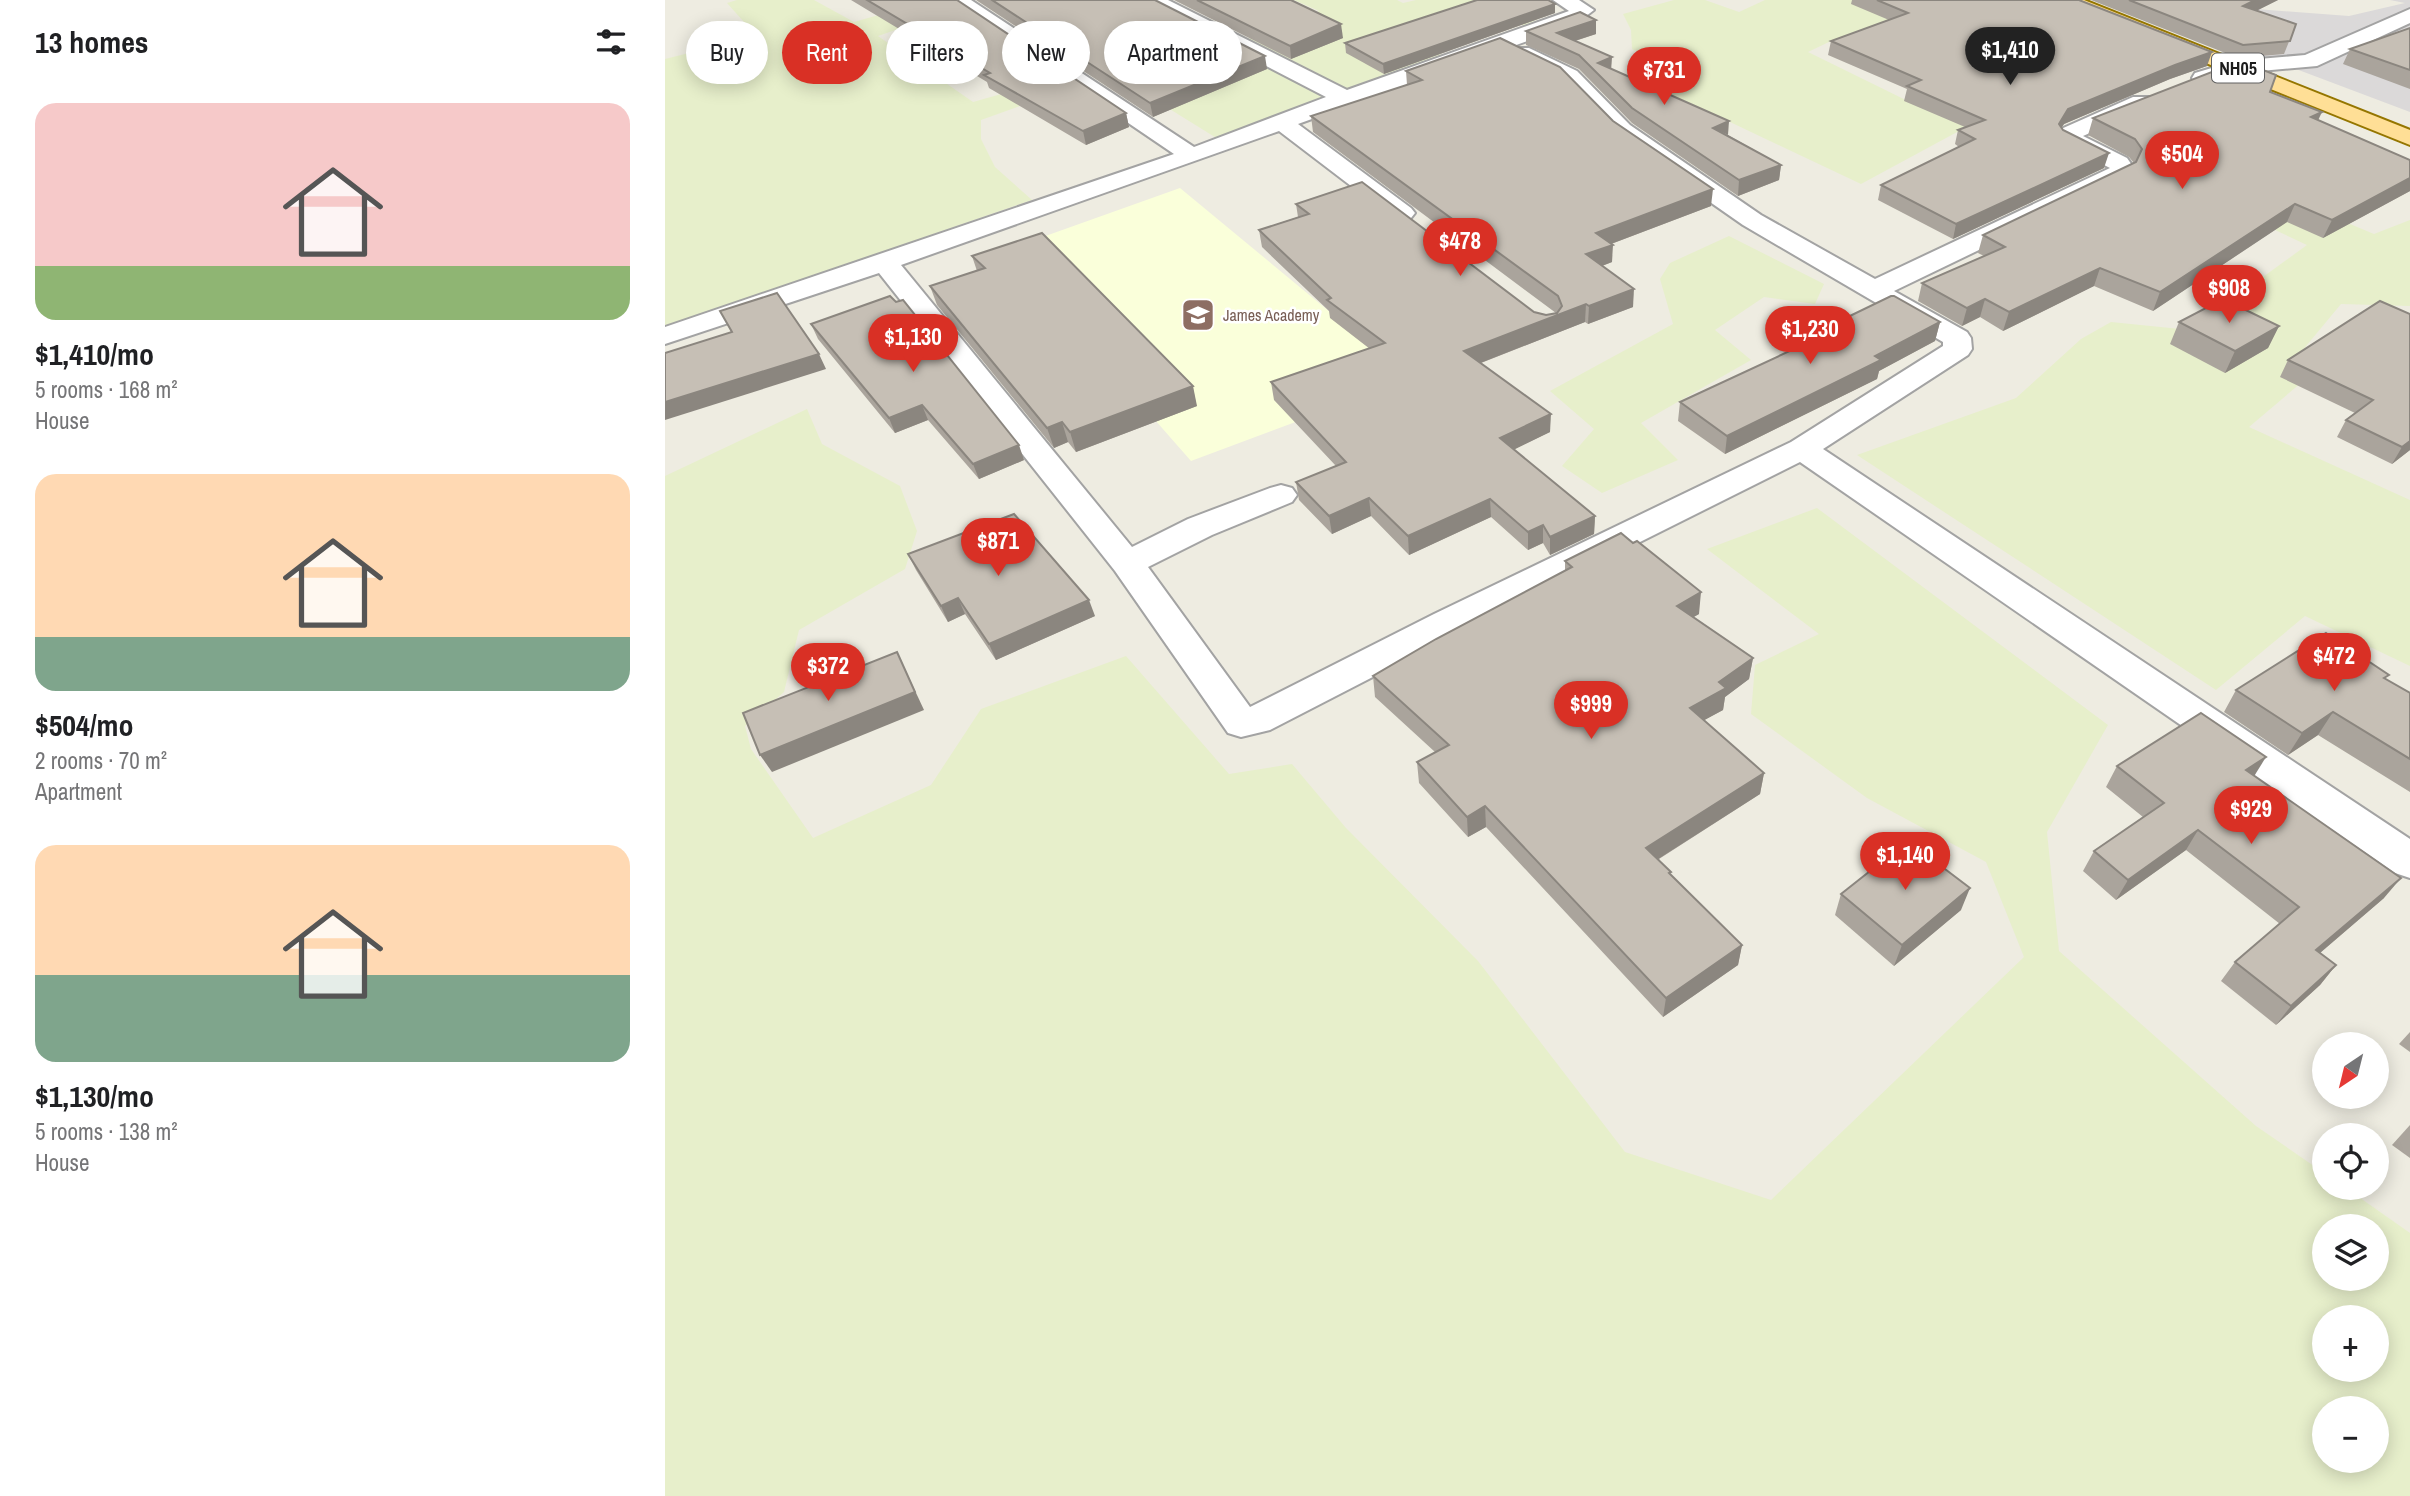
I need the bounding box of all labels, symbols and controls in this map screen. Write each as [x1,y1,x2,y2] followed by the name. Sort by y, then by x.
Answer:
[686,21,768,84] chip: Buy
[782,21,872,84] chip: Rent
[886,21,988,84] chip: Filters
[1002,21,1090,84] chip: New
[1104,21,1242,84] chip: Apartment
[35,22,149,62] text: 13 homes
[592,23,630,61] icon: filters
[1953,28,2067,87] pin: $1,410
[1981,34,2039,65] text: $1,410
[1623,48,1705,107] pin: $731
[1643,54,1685,85] text: $731
[2212,54,2264,82] road number: NH05
[2141,132,2223,191] pin: $504
[2161,138,2203,169] text: $504
[270,149,396,275] icon: home
[1419,218,1501,278] pin: $478
[1439,225,1481,256] text: $478
[2188,266,2270,325] pin: $908
[2208,272,2250,303] text: $908
[1179,296,1217,334] school or university icon: James Academy
[1223,304,1320,326] place label: James Academy
[1753,306,1867,366] pin: $1,230
[1781,313,1839,344] text: $1,230
[856,314,970,374] pin: $1,130
[884,321,942,352] text: $1,130
[35,334,154,374] text: $1,410/mo
[35,374,178,405] text: 5 rooms · 168 m²
[35,405,90,436] text: House
[957,518,1039,578] pin: $871
[270,520,396,646] icon: home
[977,525,1019,556] text: $871
[2293,634,2375,693] pin: $472
[2313,640,2355,671] text: $472
[787,644,869,703] pin: $372
[807,650,849,681] text: $372
[1550,682,1632,741] pin: $999
[1570,688,1612,719] text: $999
[35,705,133,745] text: $504/mo
[35,745,167,776] text: 2 rooms · 70 m²
[35,776,122,807] text: Apartment
[2210,786,2292,846] pin: $929
[2230,793,2272,824] text: $929
[1848,832,1962,892] pin: $1,140
[1876,839,1934,870] text: $1,140
[270,891,396,1017] icon: home
[2312,1032,2389,1110] north arrow
[2312,1032,2389,1473] map controls
[35,1076,154,1116] text: $1,130/mo
[35,1116,178,1147] text: 5 rooms · 138 m²
[2312,1123,2389,1200] button: locate
[35,1147,90,1178] text: House
[2312,1214,2389,1291] button: layers
[2312,1305,2389,1382] button: +
[2312,1396,2389,1473] button: −

